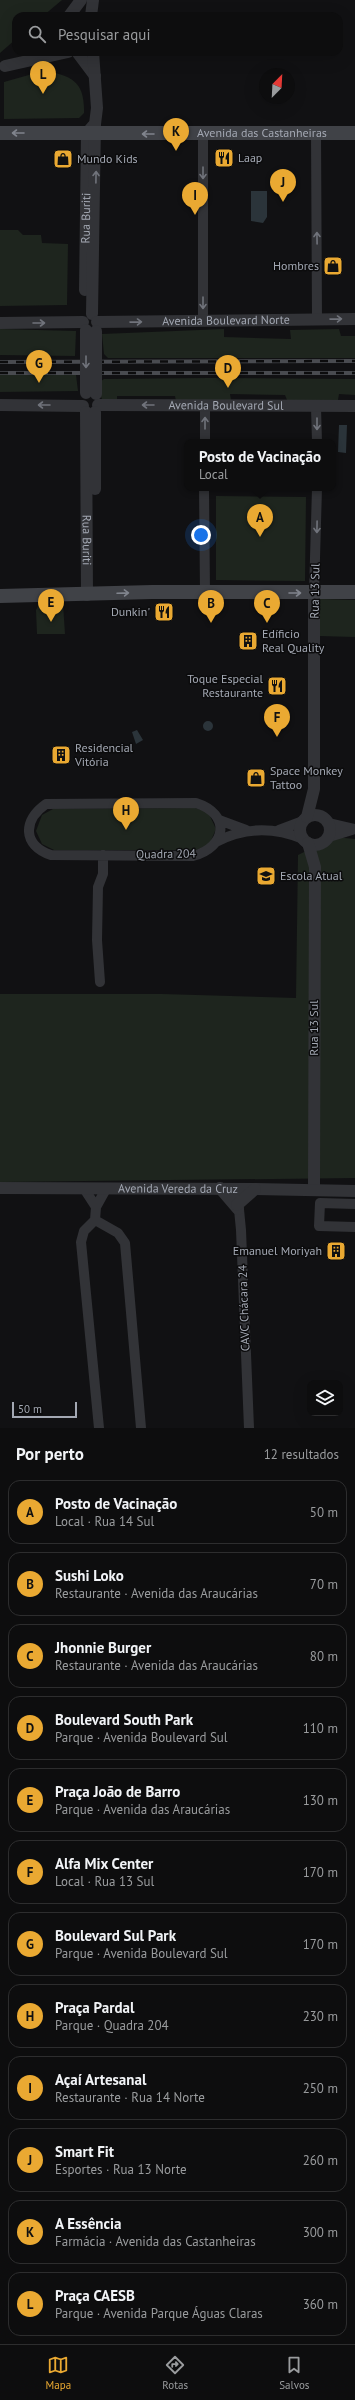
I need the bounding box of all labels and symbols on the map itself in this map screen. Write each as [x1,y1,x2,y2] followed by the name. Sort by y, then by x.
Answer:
[30,61,56,94] pin: L
[259,68,295,104] north arrow
[163,118,189,151] pin: K
[197,125,327,140] street label: Avenida das Castanheiras
[12,129,25,137] one-way arrow
[142,130,155,138] one-way arrow
[213,147,235,169] restaurant icon: Laap
[52,148,74,170] shop icon: Mundo Kids
[238,150,262,165] place label: Laap
[77,151,138,166] place label: Mundo Kids
[199,166,207,179] one-way arrow
[270,169,296,202] pin: J
[92,171,99,184] one-way arrow
[182,182,208,215] pin: I
[78,193,93,243] street label: Rua Buriti
[313,232,321,245] one-way arrow
[322,255,344,277] shop icon: Hombres
[273,258,319,273] place label: Hombres
[199,296,207,309] one-way arrow
[162,312,290,328] street label: Avenida Boulevard Norte
[329,315,342,323] one-way arrow
[129,318,142,326] one-way arrow
[32,319,45,327] one-way arrow
[26,350,52,383] pin: G
[82,355,90,368] one-way arrow
[215,355,241,388] pin: D
[168,397,284,413] street label: Avenida Boulevard Sul
[142,401,155,409] one-way arrow
[38,402,51,409] one-way arrow
[201,417,209,430] one-way arrow
[313,417,321,430] one-way arrow
[247,504,273,537] pin: A
[80,515,95,565] street label: Rua Buriti
[313,520,320,533] one-way arrow
[191,525,211,545] your location
[307,563,322,619] street label: Rua 13 Sul
[38,589,64,622] pin: E
[288,589,301,596] one-way arrow
[116,590,129,597] one-way arrow
[198,590,224,623] pin: B
[254,590,280,623] pin: C
[153,601,175,623] restaurant icon: Dunkin'
[111,604,150,619] place label: Dunkin'
[262,626,325,655] place label: Edíficio Real Quality
[237,630,259,652] building icon: Edíficio Real Quality
[187,671,263,700] place label: Toque Especial Restaurante
[266,675,288,697] restaurant icon: Toque Especial Restaurante
[264,704,290,737] pin: F
[74,740,134,769] place label: Residencial Vitória
[50,744,72,766] building icon: Residencial Vitória
[270,763,343,792] place label: Space Monkey Tattoo
[245,767,267,789] shop icon: Space Monkey Tattoo
[113,797,139,830] pin: H
[136,845,197,862] street label: Quadra 204
[255,865,277,887] school or university icon: Escola Atual
[280,868,343,883] place label: Escola Atual
[306,1000,321,1056] street label: Rua 13 Sul
[118,1180,238,1196] street label: Avenida Vereda da Cruz
[325,1240,347,1262] building icon: Emanuel Moriyah
[233,1243,322,1258] place label: Emanuel Moriyah
[234,1264,252,1351] street label: CAVC Chácara 24
[12,1400,77,1419] scale bar

